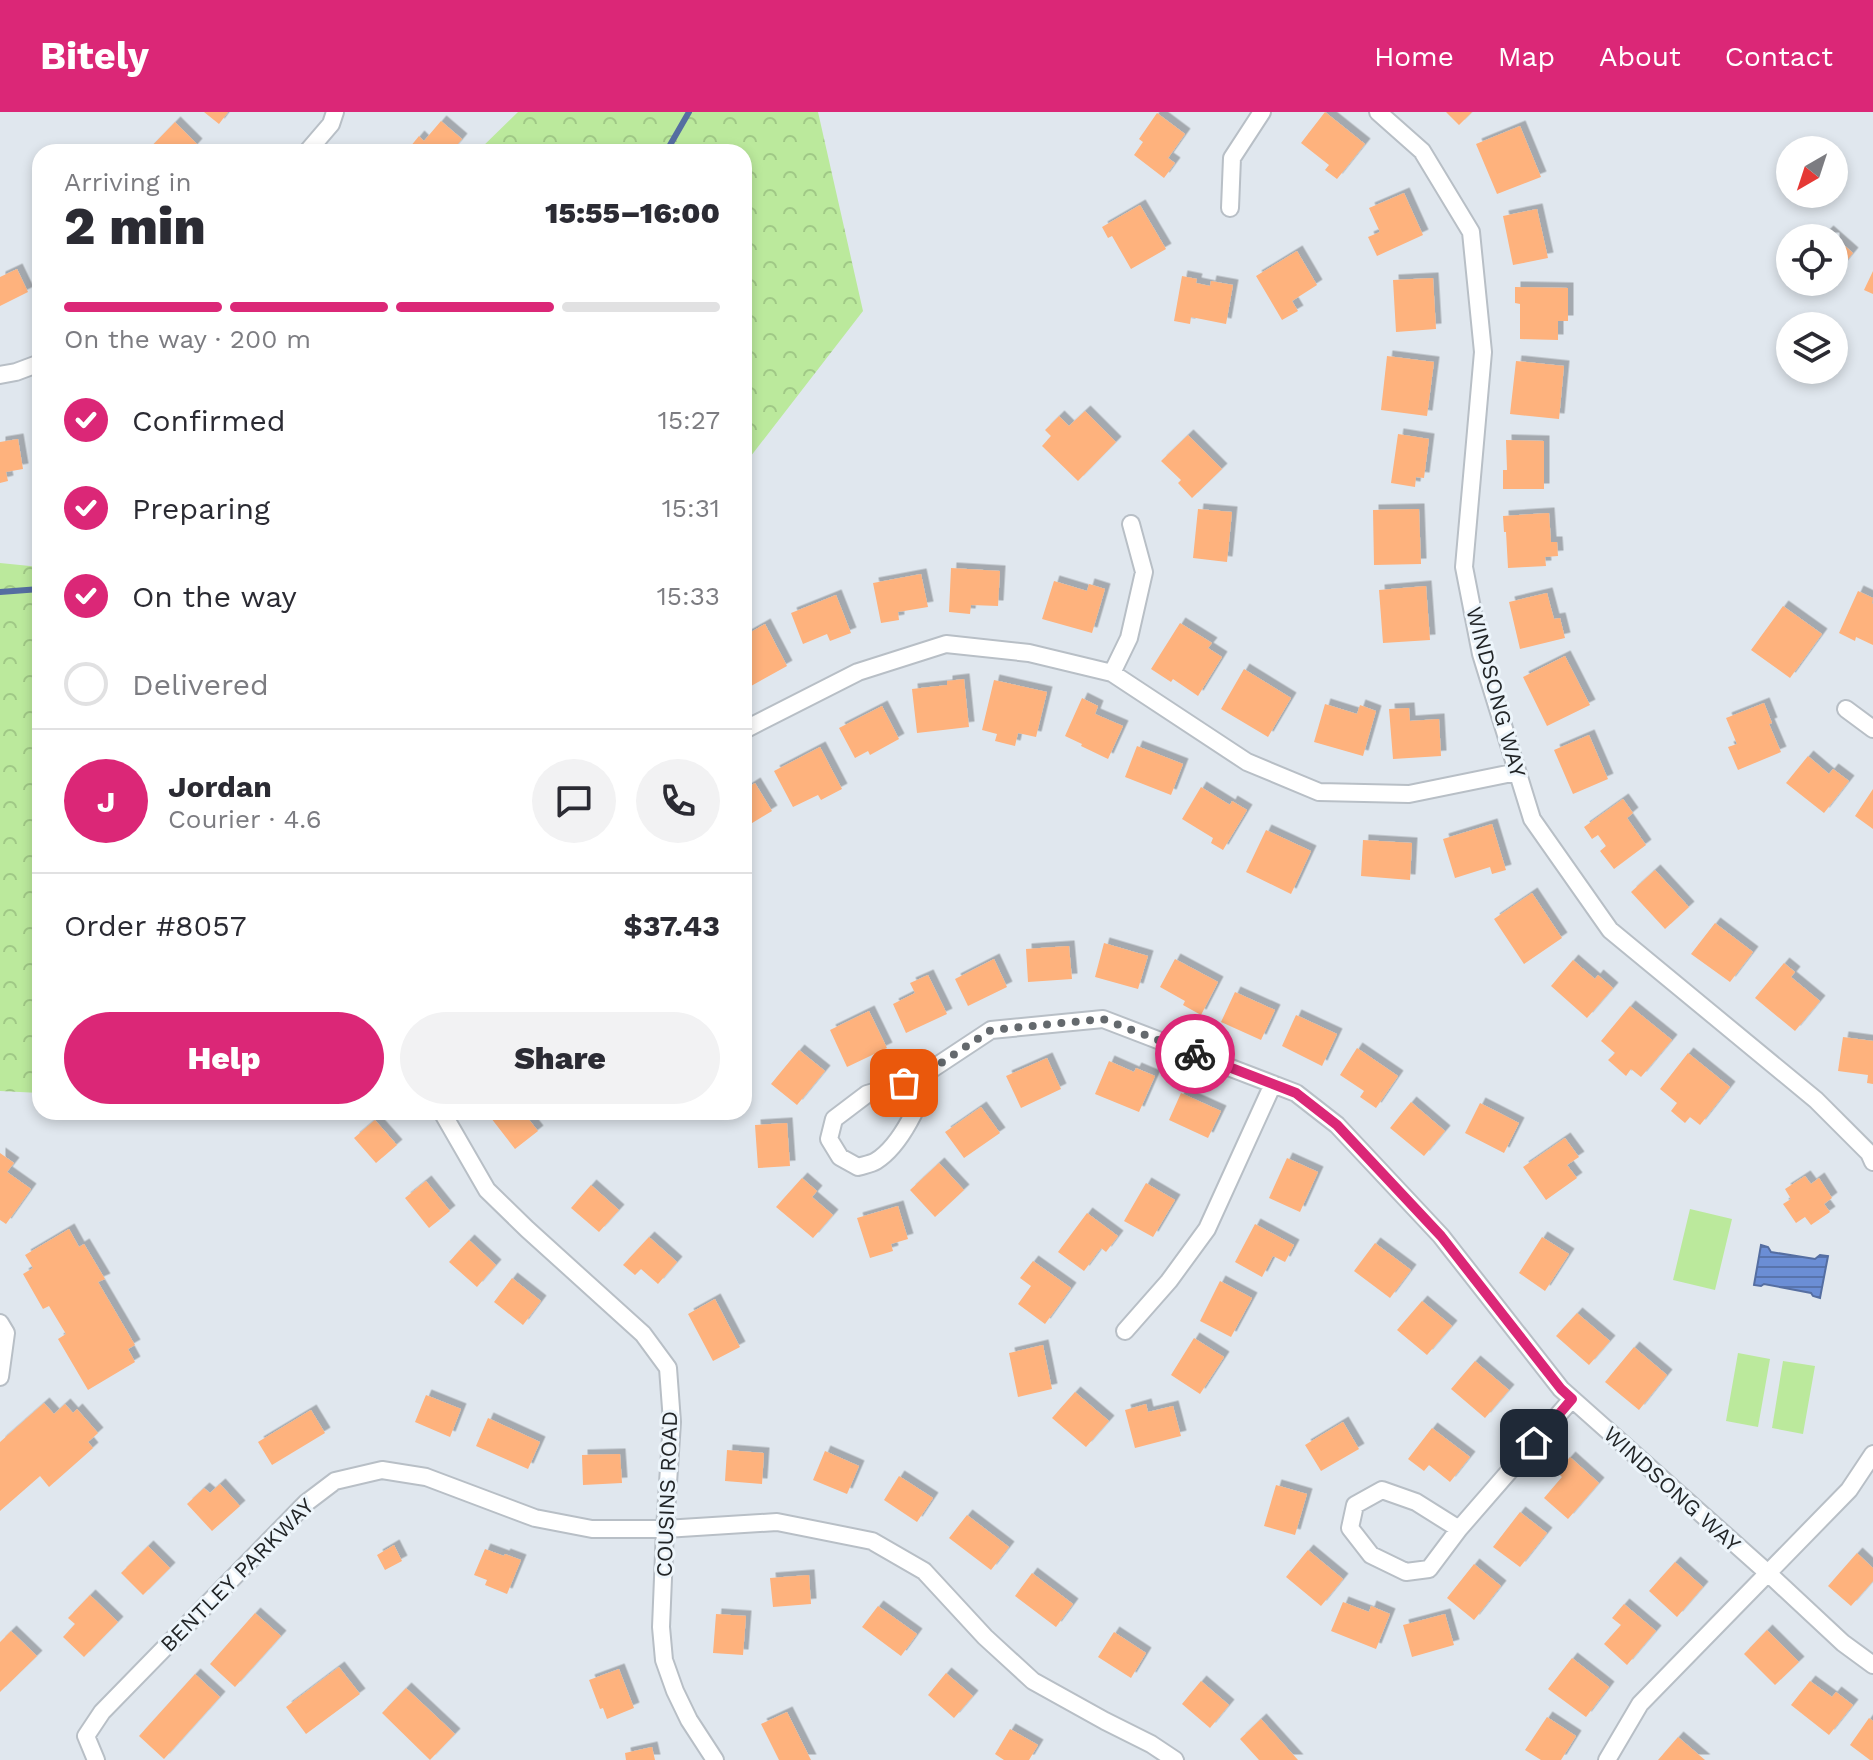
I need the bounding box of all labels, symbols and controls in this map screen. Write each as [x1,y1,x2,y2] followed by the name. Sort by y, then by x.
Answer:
[40,34,149,78] text: Bitely
[1374,40,1454,73] text: Home
[1498,40,1555,73] text: Map
[1599,40,1681,73] text: About
[1725,40,1833,73] text: Contact
[1776,136,1848,208] north arrow
[1776,136,1848,384] map controls
[64,167,192,197] text: Arriving in
[545,195,720,230] text: 15:55–16:00
[64,196,206,257] text: 2 min
[1776,224,1848,296] button: locate
[1776,312,1848,384] button: layers
[64,324,311,354] text: On the way · 200 m
[64,398,108,442] icon: check
[132,403,286,438] text: Confirmed
[658,405,720,435] text: 15:27
[64,486,108,530] icon: check
[132,491,270,526] text: Preparing
[662,493,720,523] text: 15:31
[64,574,108,618] icon: check
[132,579,297,614] text: On the way
[657,581,720,611] text: 15:33
[1461,604,1531,780] street label: WINDSONG WAY
[132,667,269,702] text: Delivered
[532,759,616,843] button: chat
[636,759,720,843] button: phone
[168,769,272,804] text: Jordan
[97,784,115,819] text: J
[168,804,322,834] text: Courier · 4.6
[64,908,247,943] text: Order #8057
[623,908,720,943] text: $37.43
[64,1012,384,1104] button: Help
[400,1012,720,1104] button: Share
[1155,1014,1235,1094] courier
[1173,1032,1217,1076] icon: bike
[870,1049,938,1117] pin
[882,1061,926,1105] icon: bag
[1500,1409,1568,1477] pin
[652,1410,682,1578] street label: COUSINS ROAD
[1512,1421,1556,1465] icon: home
[1599,1421,1746,1557] street label: WINDSONG WAY
[155,1493,319,1657] street label: BENTLEY PARKWAY

